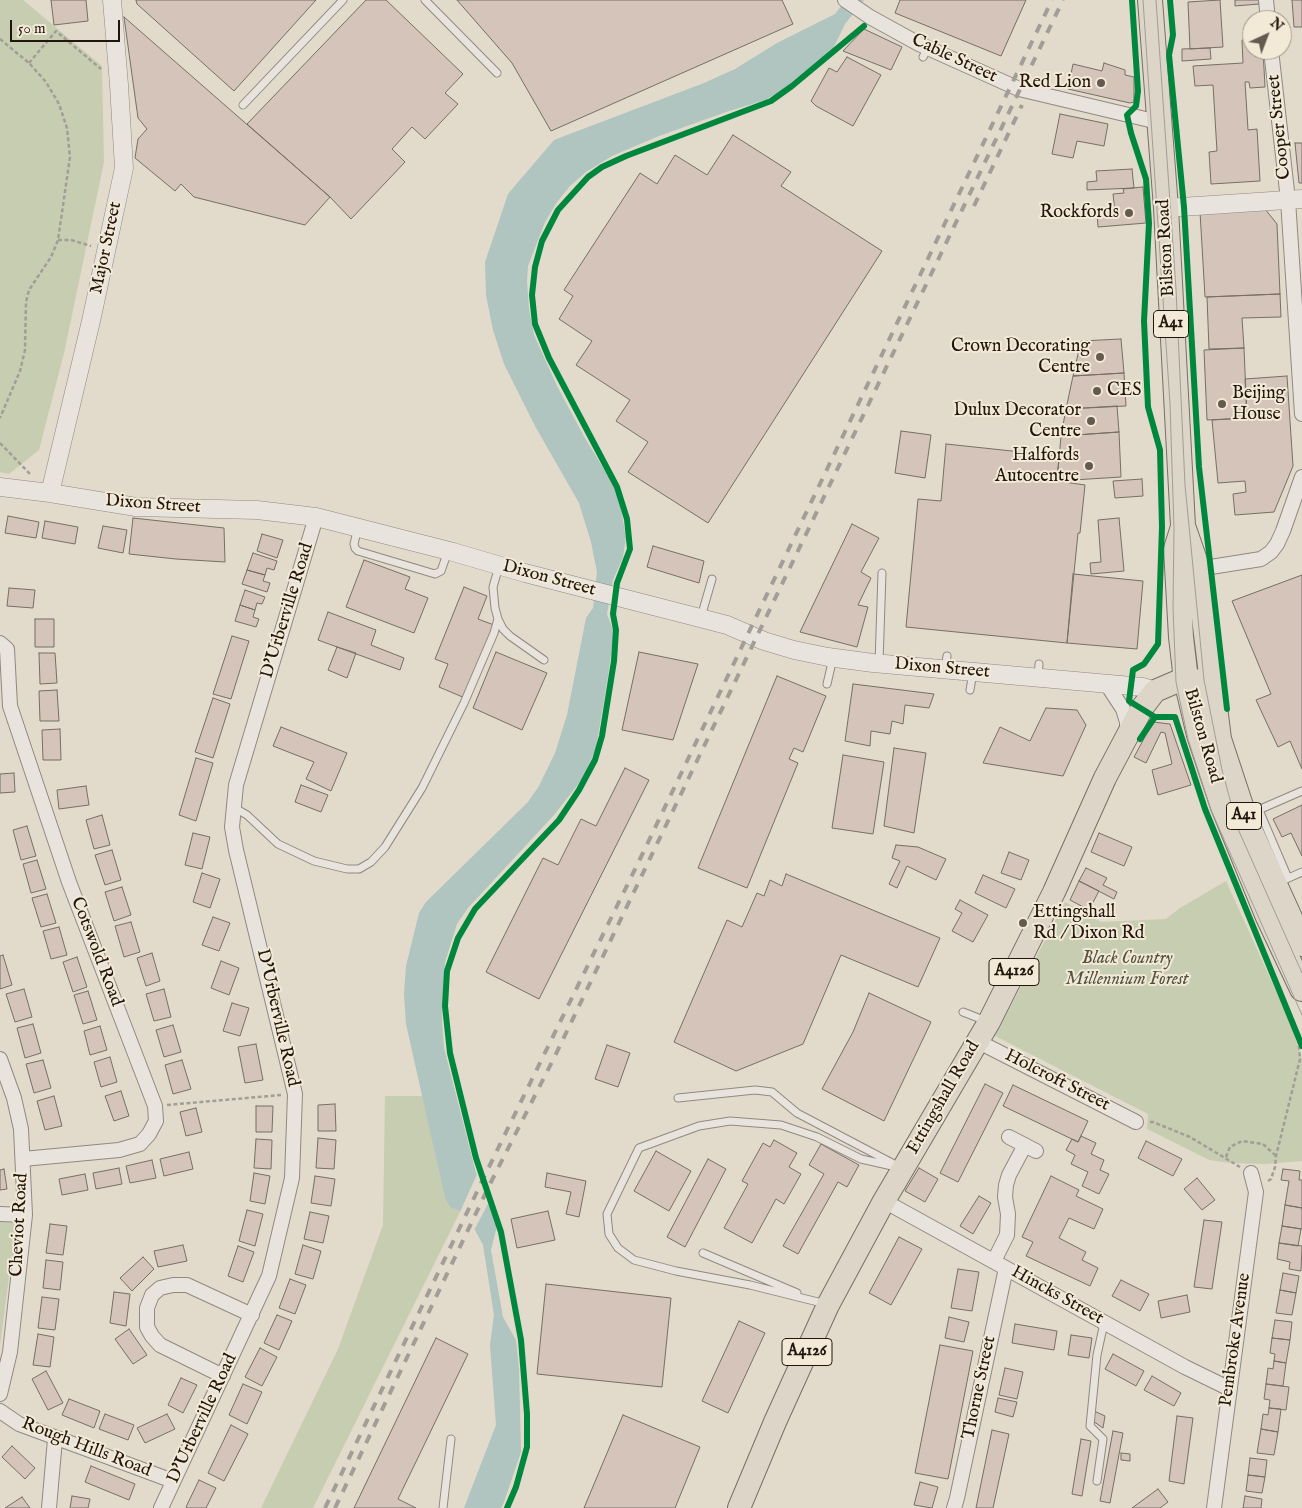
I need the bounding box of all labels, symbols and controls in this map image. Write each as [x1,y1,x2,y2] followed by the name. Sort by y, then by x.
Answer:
[12,10,122,42] scale bar
[1242,10,1292,60] north arrow
[1266,14,1287,35] text: N
[18,19,46,38] text: 50 m
[908,30,1000,88] street label: Cable Street
[1019,72,1091,94] place label: Red Lion
[1264,73,1296,181] street label: Cooper Street
[1095,77,1107,89] marker: Red Lion
[1154,199,1180,297] street label: Bilston Road
[87,200,127,296] street label: Major Street
[1040,202,1119,224] place label: Rockfords
[1123,207,1135,219] marker: Rockfords
[1154,310,1188,338] road number: A41
[951,336,1090,378] place label: Crown Decorating Centre
[1094,351,1106,363] marker: Crown Decorating Centre
[1107,380,1142,402] place label: CES
[1232,383,1285,426] place label: Beijing House
[1091,385,1103,397] marker: CES
[1216,398,1228,410] marker: Beijing House
[953,400,1081,442] place label: Dulux Decorator Centre
[1085,415,1097,427] marker: Dulux Decorator Centre
[995,445,1079,488] place label: Halfords Autocentre
[1083,460,1095,472] marker: Halfords Autocentre
[105,491,201,519] street label: Dixon Street
[257,541,319,681] street label: D'Urberville Road
[500,556,598,602] street label: Dixon Street
[893,654,991,684] street label: Dixon Street
[1178,686,1226,786] street label: Bilston Road
[1226,802,1262,829] road number: A41
[65,894,127,1010] street label: Cotswold Road
[1033,902,1144,944] place label: Ettingshall Rd / Dixon Rd
[1017,917,1029,929] marker: Ettingshall Rd / Dixon Rd
[251,947,303,1089] street label: D'Urberville Road
[1065,948,1189,991] park label: Black Country Millennium Forest
[989,959,1039,986] road number: A4126
[903,1038,985,1158] street label: Ettingshall Road
[1001,1045,1113,1117] street label: Holcroft Street
[6,1173,34,1277] street label: Cheviot Road
[1007,1262,1107,1330] street label: Hincks Street
[1216,1272,1256,1408] street label: Pembroke Avenue
[958,1334,1002,1442] street label: Thorne Street
[782,1338,832,1365] road number: A4126
[163,1351,243,1487] street label: D'Urberville Road
[18,1413,154,1483] street label: Rough Hills Road

